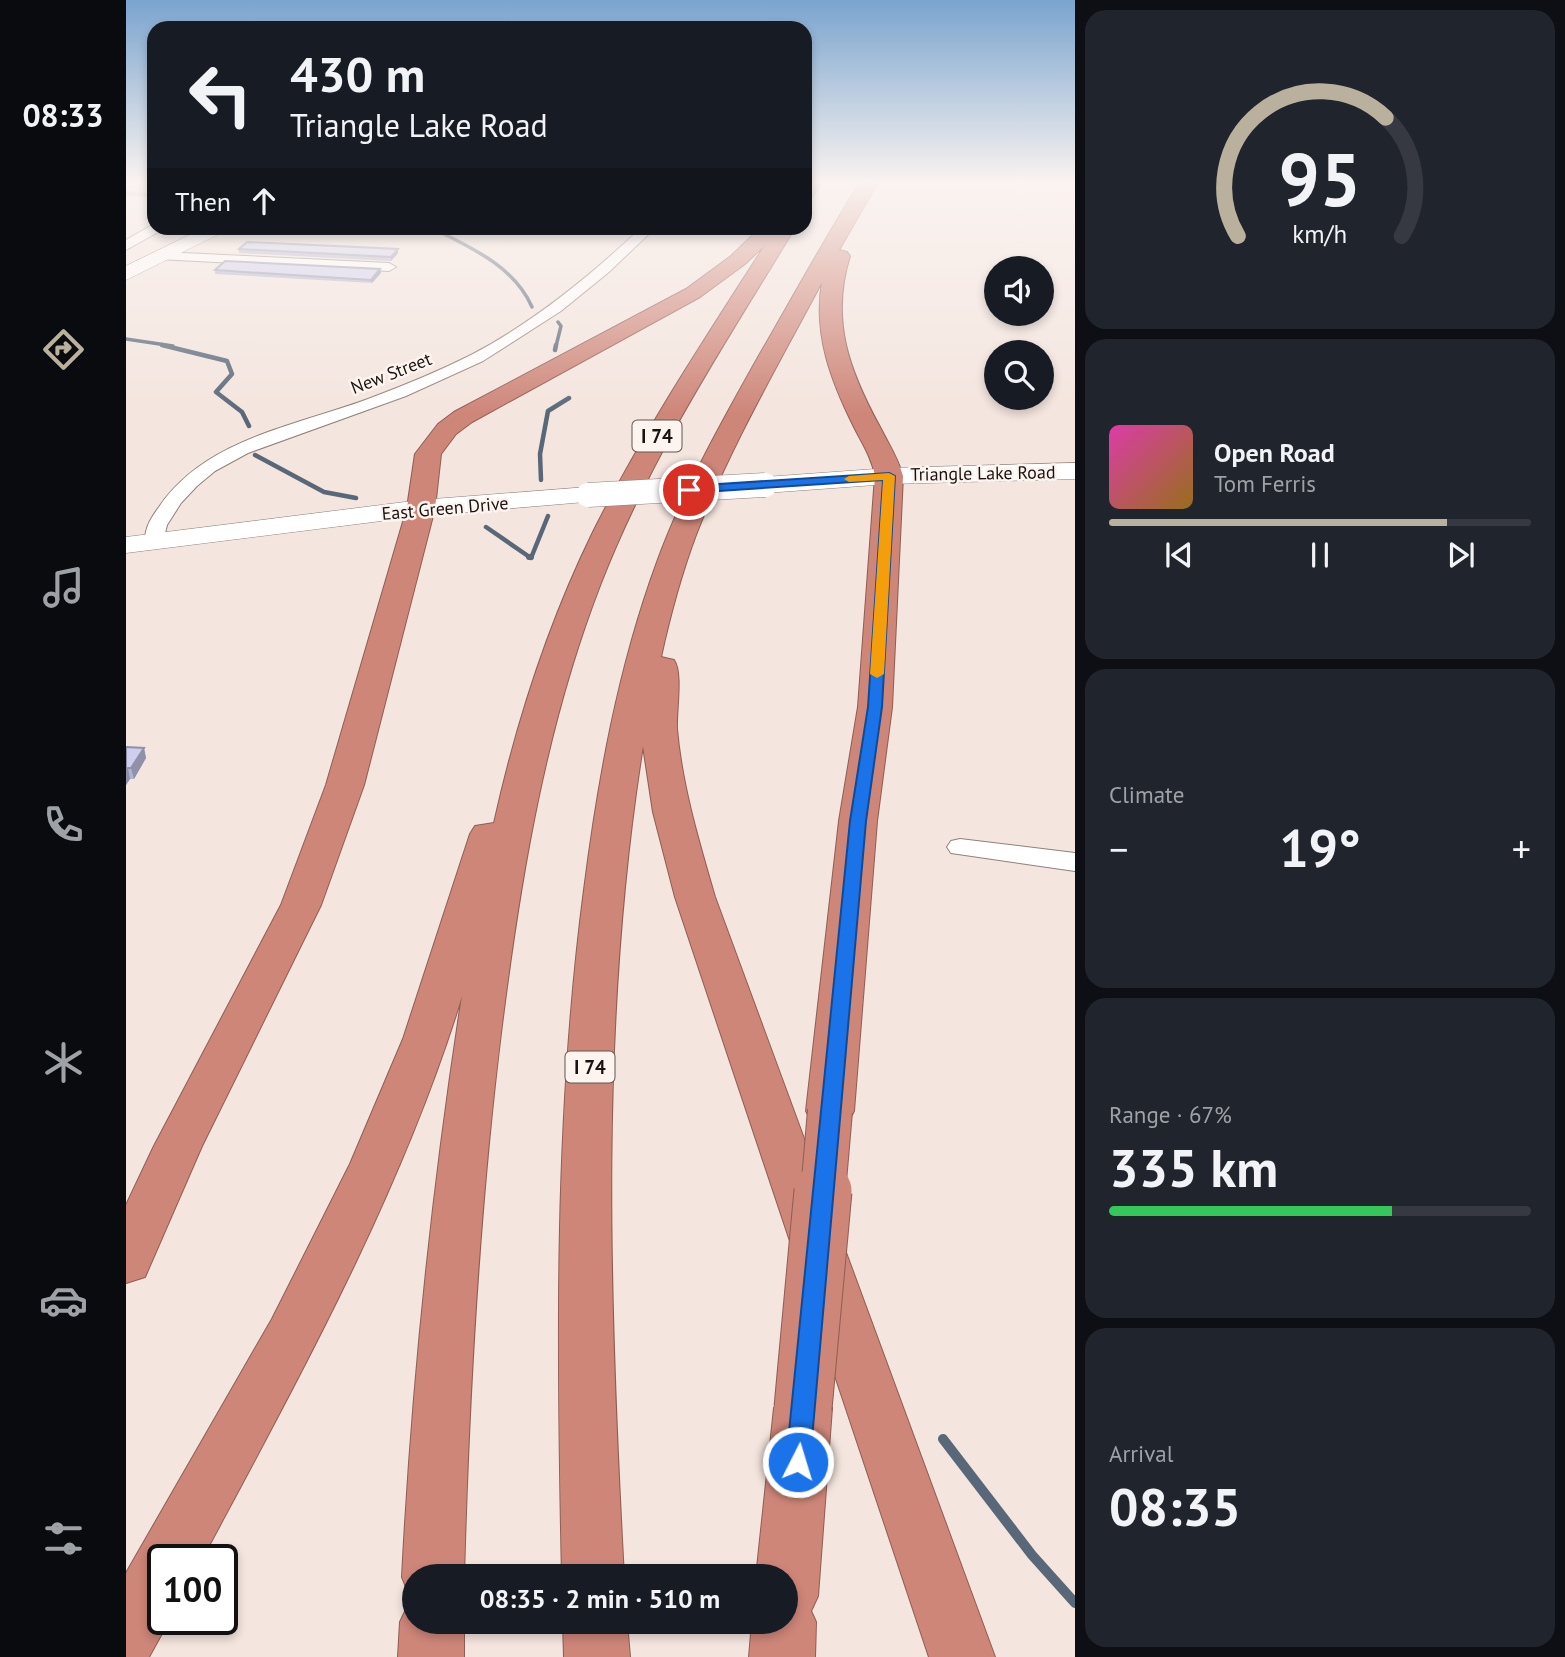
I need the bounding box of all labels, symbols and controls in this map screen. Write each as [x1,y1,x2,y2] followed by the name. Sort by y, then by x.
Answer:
[290,42,425,106] text: 430 m
[175,49,266,140] icon: left
[22,94,104,136] text: 08:33
[290,104,548,146] text: Triangle Lake Road
[1279,132,1361,226] text: 95
[245,182,283,220] icon: ahead
[175,185,231,218] text: Then
[1293,218,1347,250] text: km/h
[984,256,1054,410] map controls
[984,256,1054,326] button: sound
[39,325,88,374] icon: directions
[984,340,1054,410] button: search
[347,347,435,399] street label: New Street
[632,420,682,452] road number: I 74
[1214,436,1335,469] text: Open Road
[659,460,719,520] pin
[910,460,1056,486] street label: Triangle Lake Road
[1214,469,1316,498] text: Tom Ferris
[670,471,708,509] icon: arrive
[381,491,509,525] street label: East Green Drive
[1160,536,1198,574] icon: previous
[1301,536,1339,574] icon: pause
[1442,536,1480,574] icon: next
[39,563,88,612] icon: music
[1109,780,1184,809] text: Climate
[39,800,88,849] icon: phone
[1279,814,1361,881] text: 19°
[1109,824,1128,873] text: −
[1512,824,1531,873] text: +
[39,1038,88,1087] icon: climate
[566,1051,615,1082] road number: I 74
[1109,1100,1232,1129] text: Range · 67%
[1109,1134,1278,1201] text: 335 km
[39,1276,88,1325] icon: car
[761,1425,835,1499] position arrow
[1109,1439,1173,1468] text: Arrival
[1109,1473,1241,1540] text: 08:35
[39,1514,88,1563] icon: filters
[147,1544,238,1635] speed limit sign: 100
[480,1582,720,1615] text: 08:35 · 2 min · 510 m

